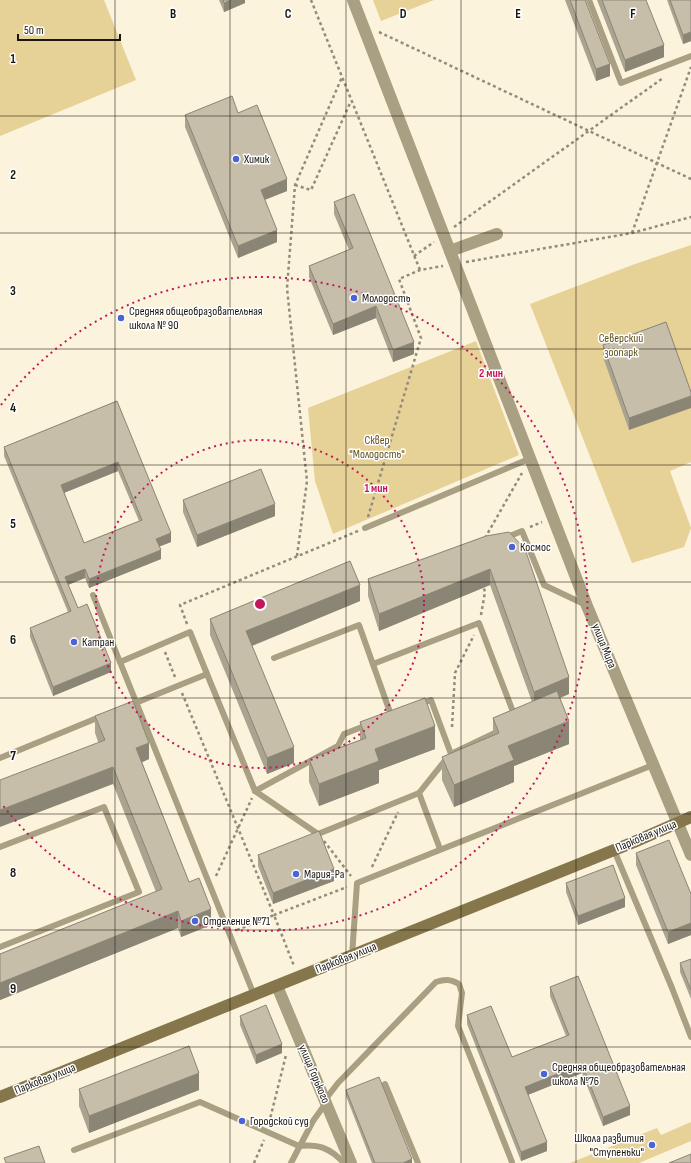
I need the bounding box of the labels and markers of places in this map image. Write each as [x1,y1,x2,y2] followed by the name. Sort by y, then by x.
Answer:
[243,152,270,167] place label: Химик
[231,154,241,164] marker: Химик
[362,291,411,306] place label: Молодость
[349,293,359,303] marker: Молодость
[129,304,263,333] place label: Средняя общеобразовательная школа № 90
[116,313,126,323] marker: Средняя общеобразовательная школа № 90
[520,540,551,555] place label: Космос
[507,542,517,552] marker: Космос
[253,597,267,611] centre of rings
[82,635,114,650] place label: Катран
[69,637,79,647] marker: Катран
[304,867,345,882] place label: Мария-Ра
[291,869,301,879] marker: Мария-Ра
[203,914,271,929] place label: Отделение №71
[190,916,200,926] marker: Отделение №71
[552,1060,686,1089] place label: Средняя общеобразовательная школа №76
[539,1069,549,1079] marker: Средняя общеобразовательная школа №76
[250,1114,309,1129] place label: Городской суд
[237,1116,247,1126] marker: Городской суд
[574,1131,644,1160] place label: Школа развития "Ступеньки"
[647,1140,657,1150] marker: Школа развития "Ступеньки"

